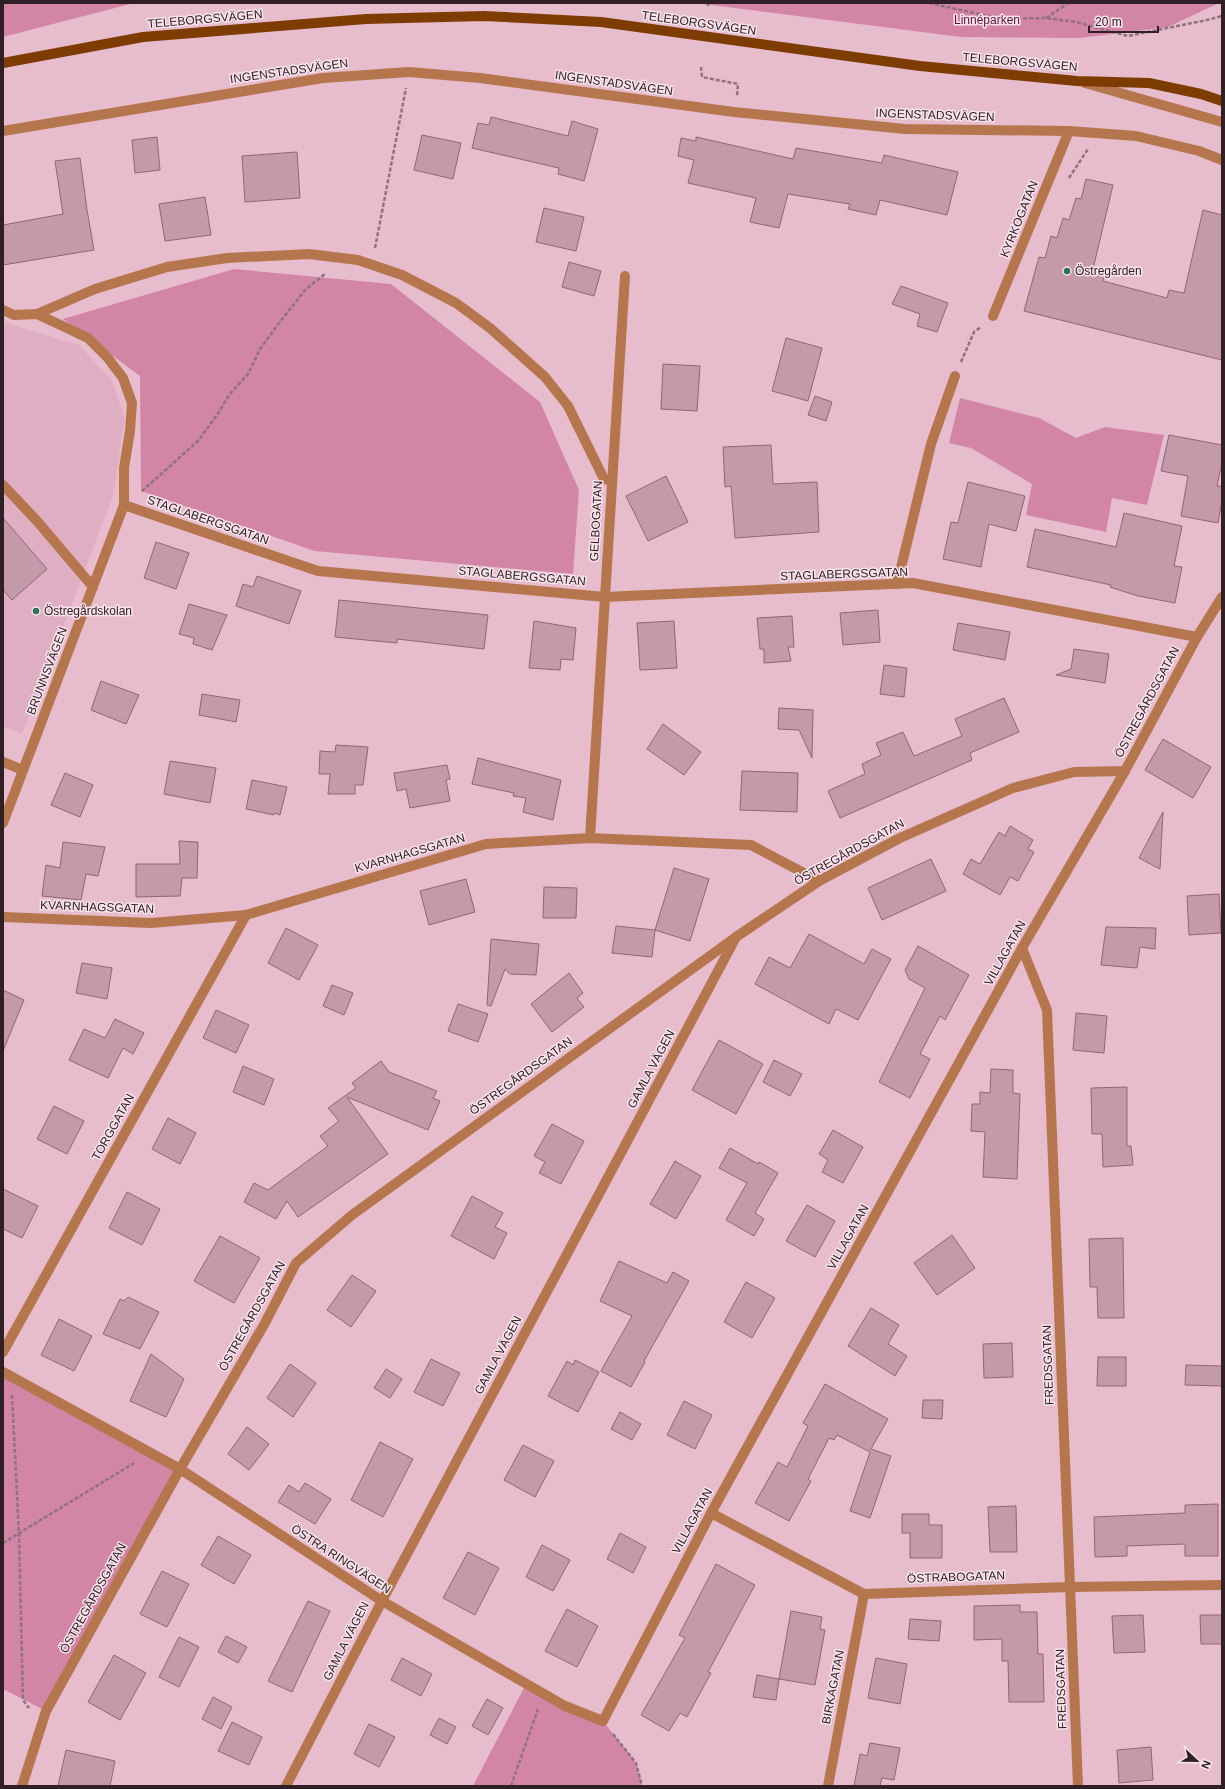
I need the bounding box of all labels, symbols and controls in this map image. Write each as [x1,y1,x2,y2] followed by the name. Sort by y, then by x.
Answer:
[147,7,263,31] street label: TELEBORGSVÄGEN
[641,8,757,38] street label: TELEBORGSVÄGEN
[1089,8,1158,34] scale bar
[954,13,1020,27] park label: Linnéparken
[1095,15,1122,29] text: 20 m
[962,50,1078,74] street label: TELEBORGSVÄGEN
[229,56,349,86] street label: INGENSTADSVÄGEN
[554,68,674,98] street label: INGENSTADSVÄGEN
[875,106,995,124] street label: INGENSTADSVÄGEN
[997,179,1041,259] street label: KYRKOGATAN
[1075,264,1142,278] place label: Östregården
[1062,266,1072,276] marker: Östregården
[587,480,605,562] street label: GELBOGATAN
[145,493,271,547] street label: STAGLABERGSGATAN
[458,563,586,589] street label: STAGLABERGSGATAN
[780,565,908,583] street label: STAGLABERGSGATAN
[44,604,132,618] place label: Östregårdskolan
[31,606,41,616] marker: Östregårdskolan
[24,625,70,717] street label: BRUNNSVÄGEN
[1111,644,1182,760] street label: ÖSTREGÅRDSGATAN
[791,815,906,888] street label: ÖSTREGÅRDSGATAN
[353,831,467,875] street label: KVARNHAGSGATAN
[40,898,154,916] street label: KVARNHAGSGATAN
[981,918,1029,988] street label: VILLAGATAN
[624,1027,678,1111] street label: GAMLA VÄGEN
[466,1033,575,1118] street label: ÖSTREGÅRDSGATAN
[89,1091,137,1163] street label: TORGGATAN
[824,1202,872,1272] street label: VILLAGATAN
[215,1258,288,1373] street label: ÖSTREGÅRDSGATAN
[471,1313,525,1397] street label: GAMLA VÄGEN
[1040,1325,1056,1405] street label: FREDSGATAN
[669,1486,715,1556] street label: VILLAGATAN
[289,1522,393,1596] street label: ÖSTRA RINGVÄGEN
[56,1540,129,1655] street label: ÖSTREGÅRDSGATAN
[907,1568,1005,1586] street label: ÖSTRABOGATAN
[320,1599,372,1683] street label: GAMLA VÄGEN
[819,1649,847,1725] street label: BIRKAGATAN
[1053,1649,1069,1729] street label: FREDSGATAN
[1177,1741,1217,1781] north arrow
[1199,1759,1213,1771] text: N

